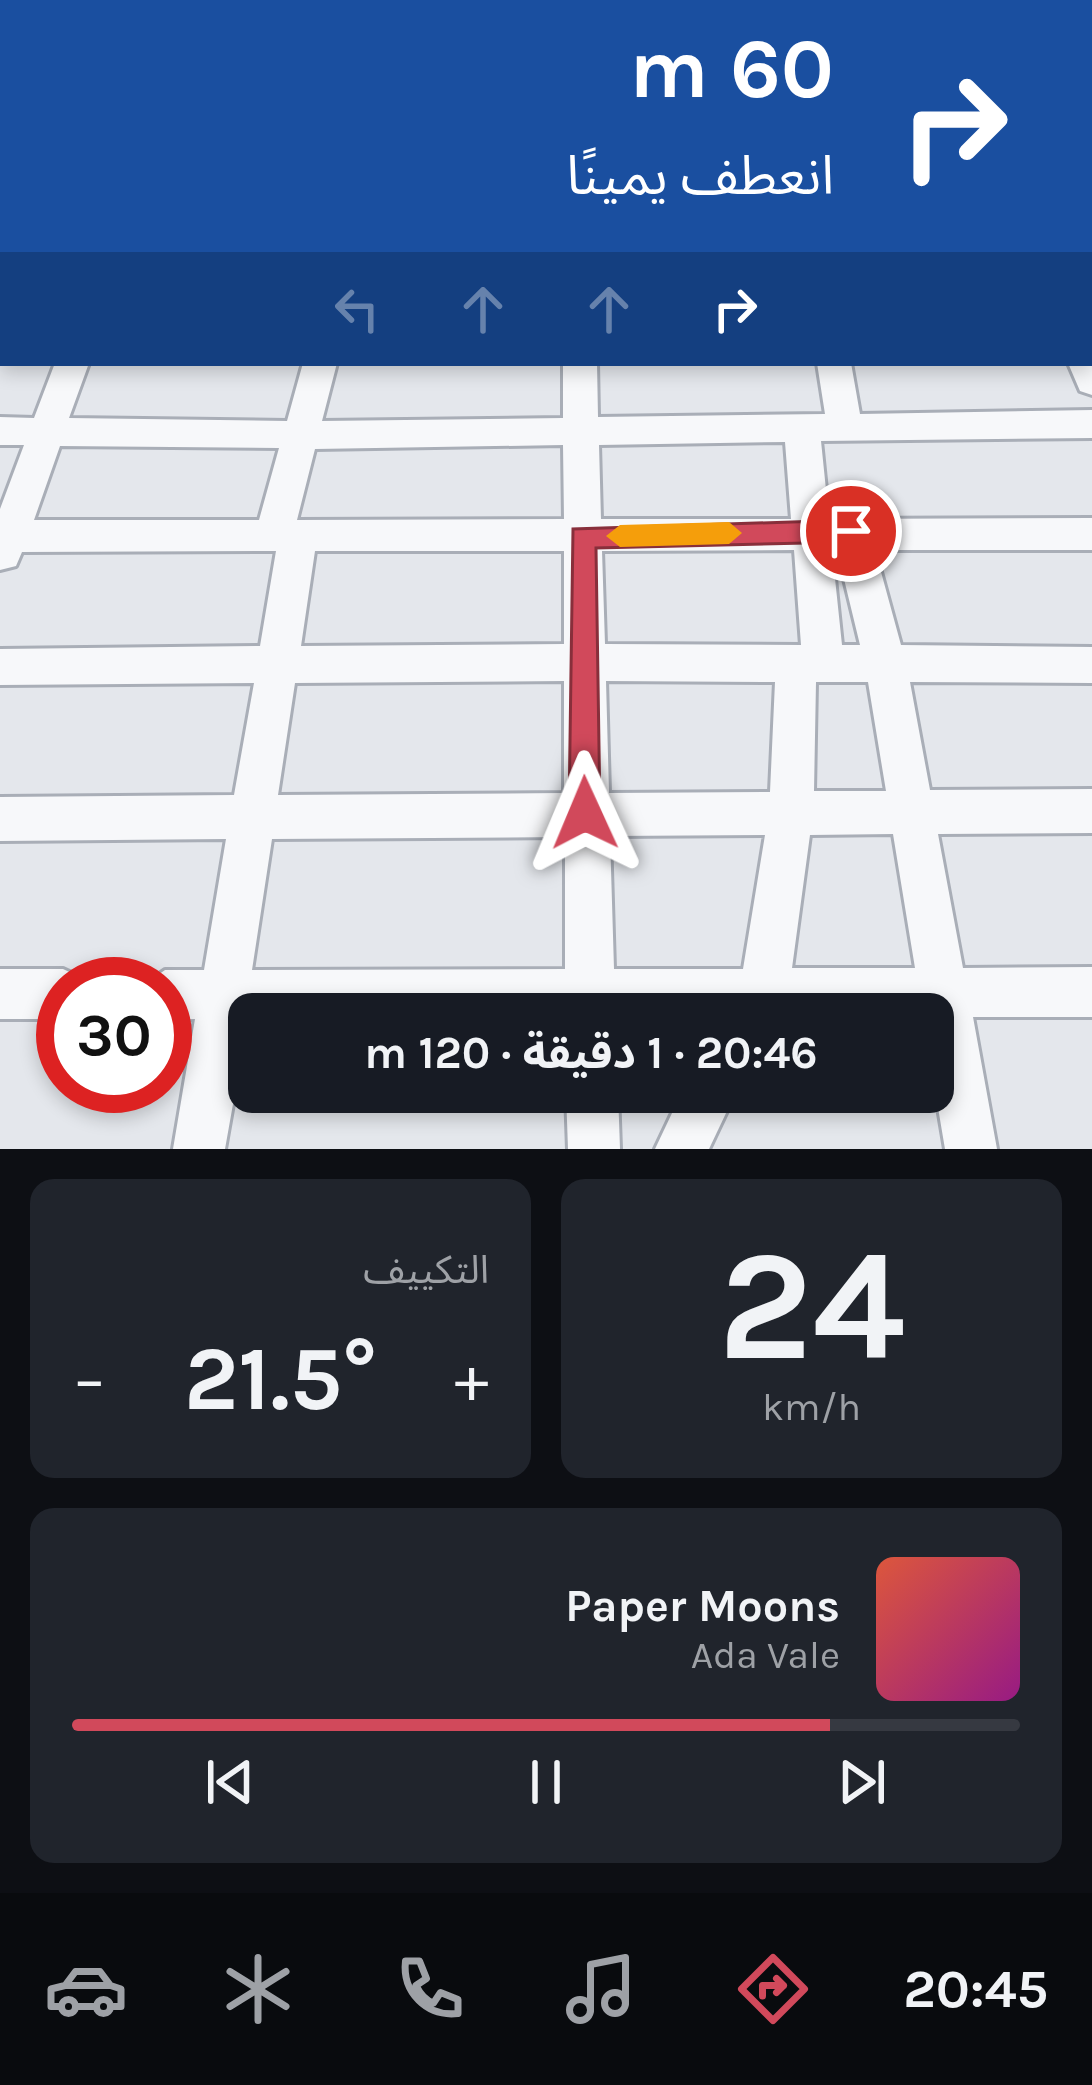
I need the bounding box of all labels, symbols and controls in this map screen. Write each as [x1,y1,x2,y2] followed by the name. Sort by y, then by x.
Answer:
[629,20,834,118] text: 60 m
[876,48,1032,204] icon: right
[566,144,834,208] text: انعطف يمينًا
[324,276,390,342] icon: left
[450,276,516,342] icon: ahead
[576,276,642,342] icon: ahead
[702,276,768,342] icon: right
[800,480,902,582] pin
[818,498,884,564] icon: arrive
[522,750,648,876] position arrow
[36,957,192,1113] speed limit sign: 30
[364,1027,818,1079] text: 20:46 · 1 دقيقة · 120 m
[718,1215,905,1397] text: 24
[363,1247,489,1293] text: التكييف
[184,1326,377,1432] text: 21.5°
[72,1340,107,1418] text: −
[454,1340,489,1418] text: +
[762,1384,861,1430] text: km/h
[565,1580,840,1632] text: Paper Moons
[691,1632,840,1678] text: Ada Vale
[197,1749,263,1815] icon: previous
[513,1749,579,1815] icon: pause
[829,1749,895,1815] icon: next
[44,1947,128,2031] icon: car
[216,1947,300,2031] icon: climate
[388,1947,472,2031] icon: phone
[559,1947,643,2031] icon: music
[731,1947,815,2031] icon: directions
[903,1957,1048,2021] text: 20:45

